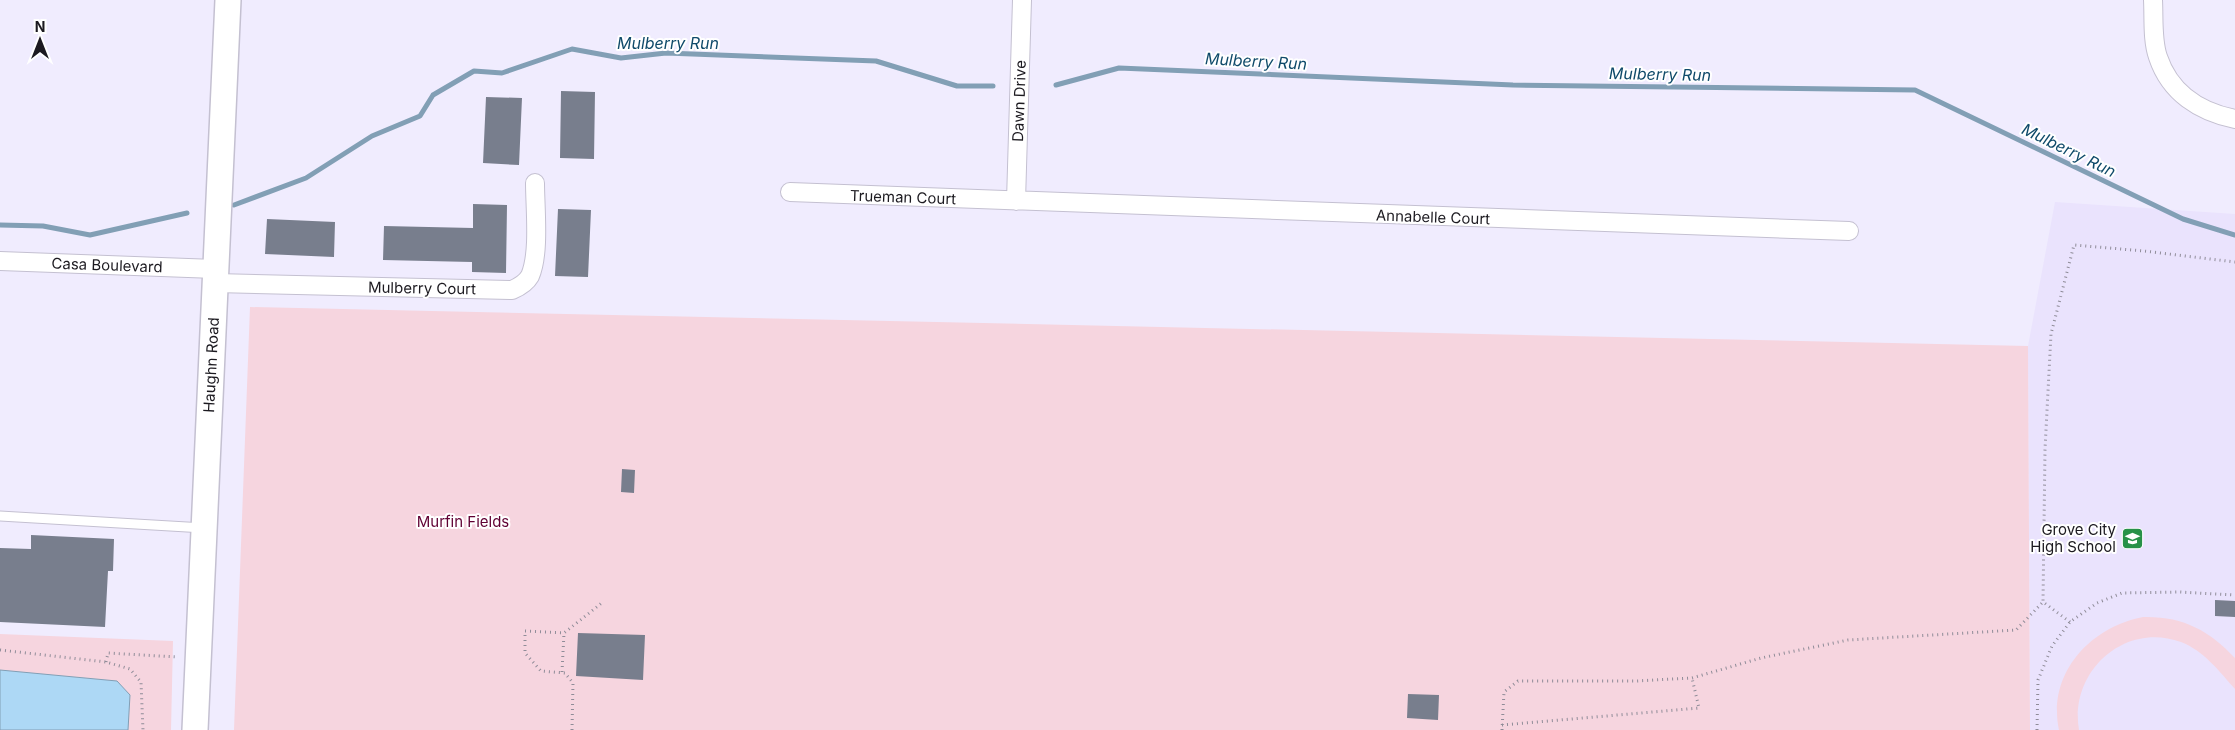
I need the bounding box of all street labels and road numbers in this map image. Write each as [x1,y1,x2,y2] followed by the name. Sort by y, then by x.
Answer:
[1008,60,1030,142] street label: Dawn Drive
[850,186,957,208] street label: Trueman Court
[1376,206,1491,228] street label: Annabelle Court
[51,254,163,276] street label: Casa Boulevard
[368,278,476,298] street label: Mulberry Court
[199,317,223,413] street label: Haughn Road

